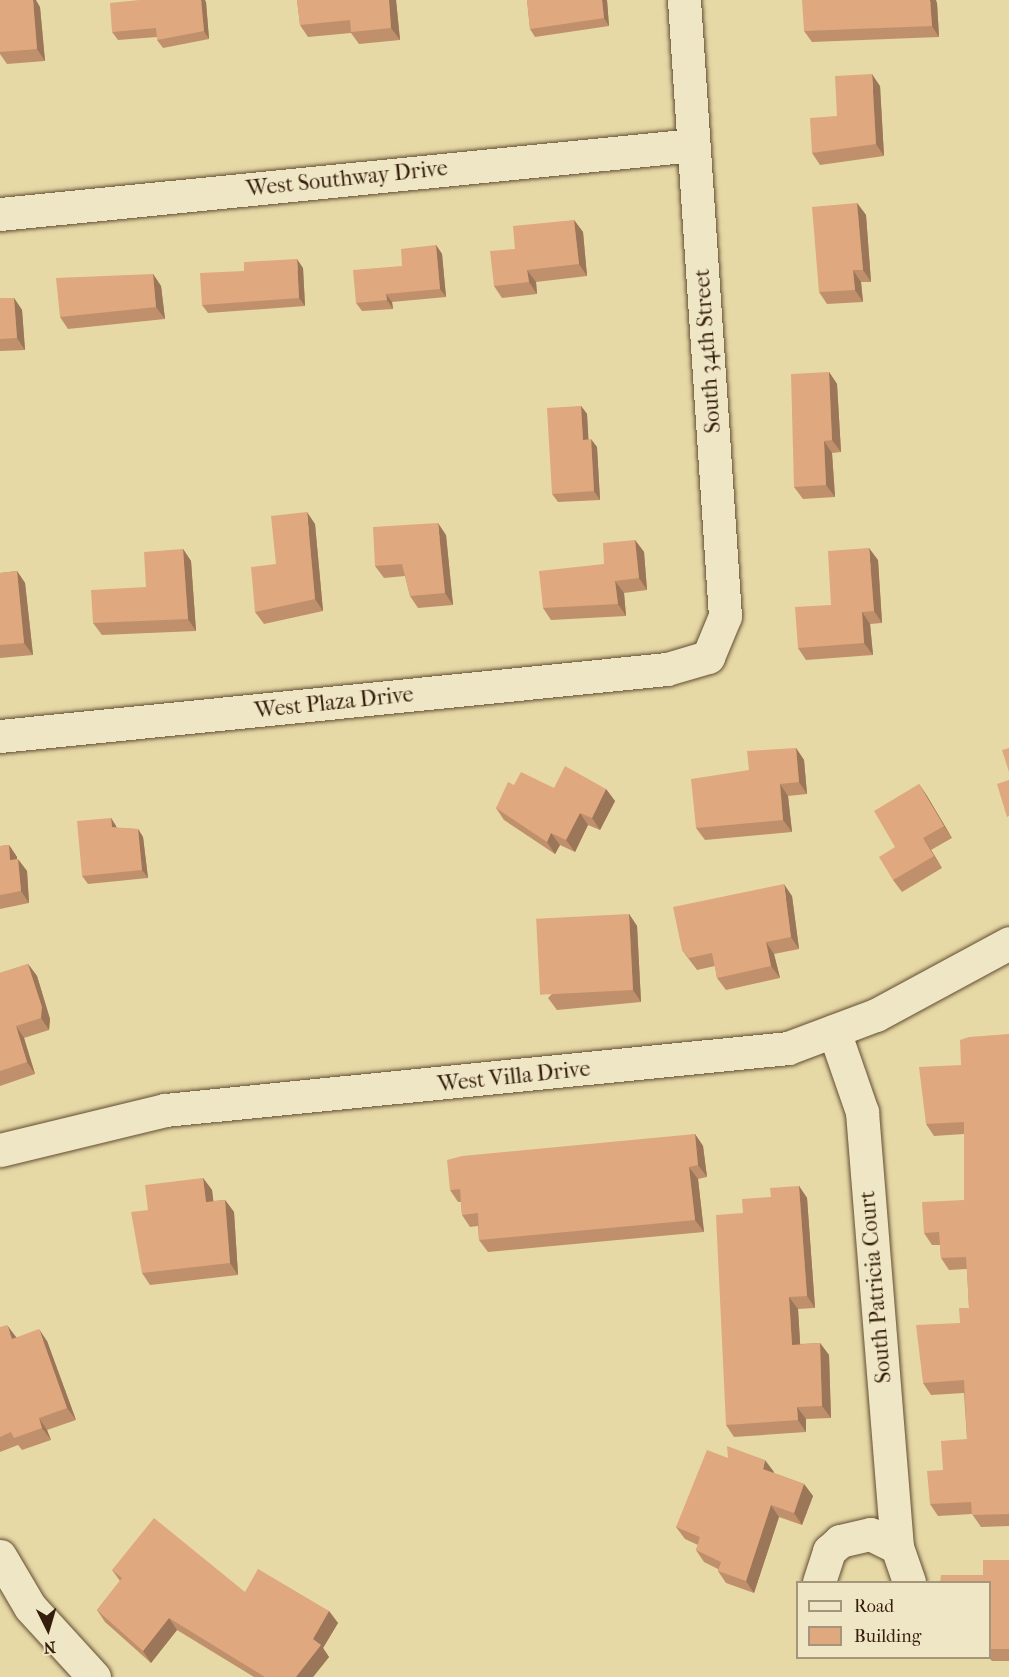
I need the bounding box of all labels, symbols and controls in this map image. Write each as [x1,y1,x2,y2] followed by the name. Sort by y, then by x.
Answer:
[245,155,449,203] street label: West Southway Drive
[689,268,727,434] street label: South 34th Street
[253,682,415,724] street label: West Plaza Drive
[436,1056,592,1098] street label: West Villa Drive
[854,1190,898,1384] street label: South Patricia Court
[796,1581,991,1659] legend
[854,1596,894,1617] text: Road
[18,1599,78,1659] north arrow
[854,1626,921,1647] text: Building
[43,1637,56,1657] text: N

